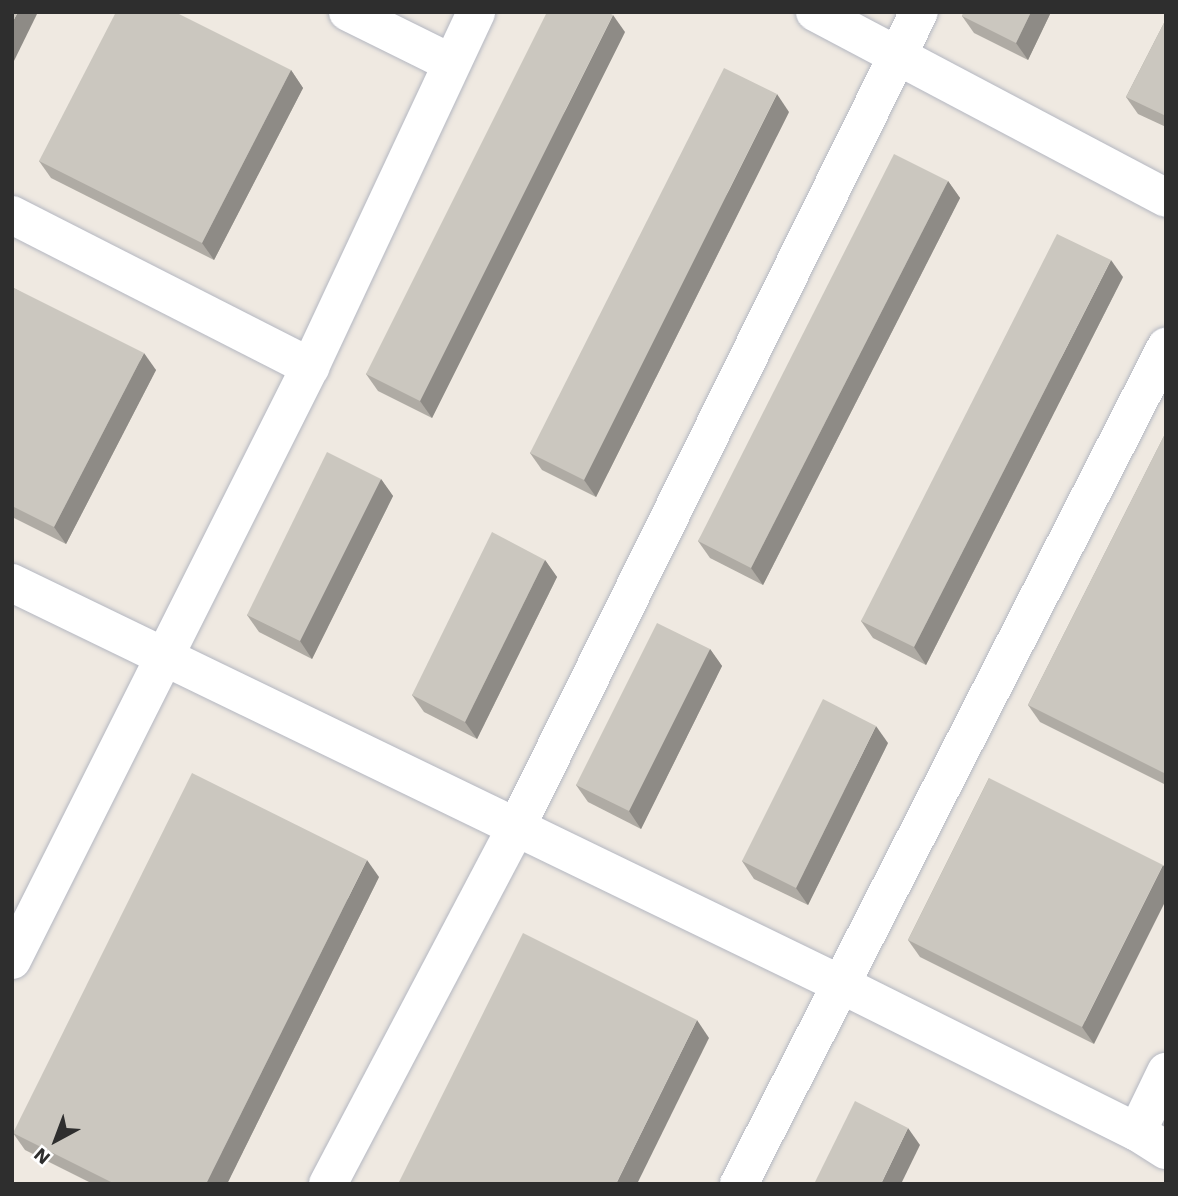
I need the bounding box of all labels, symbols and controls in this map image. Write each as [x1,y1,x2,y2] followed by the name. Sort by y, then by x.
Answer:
[21,1105,91,1175] north arrow
[29,1143,55,1170] text: N

